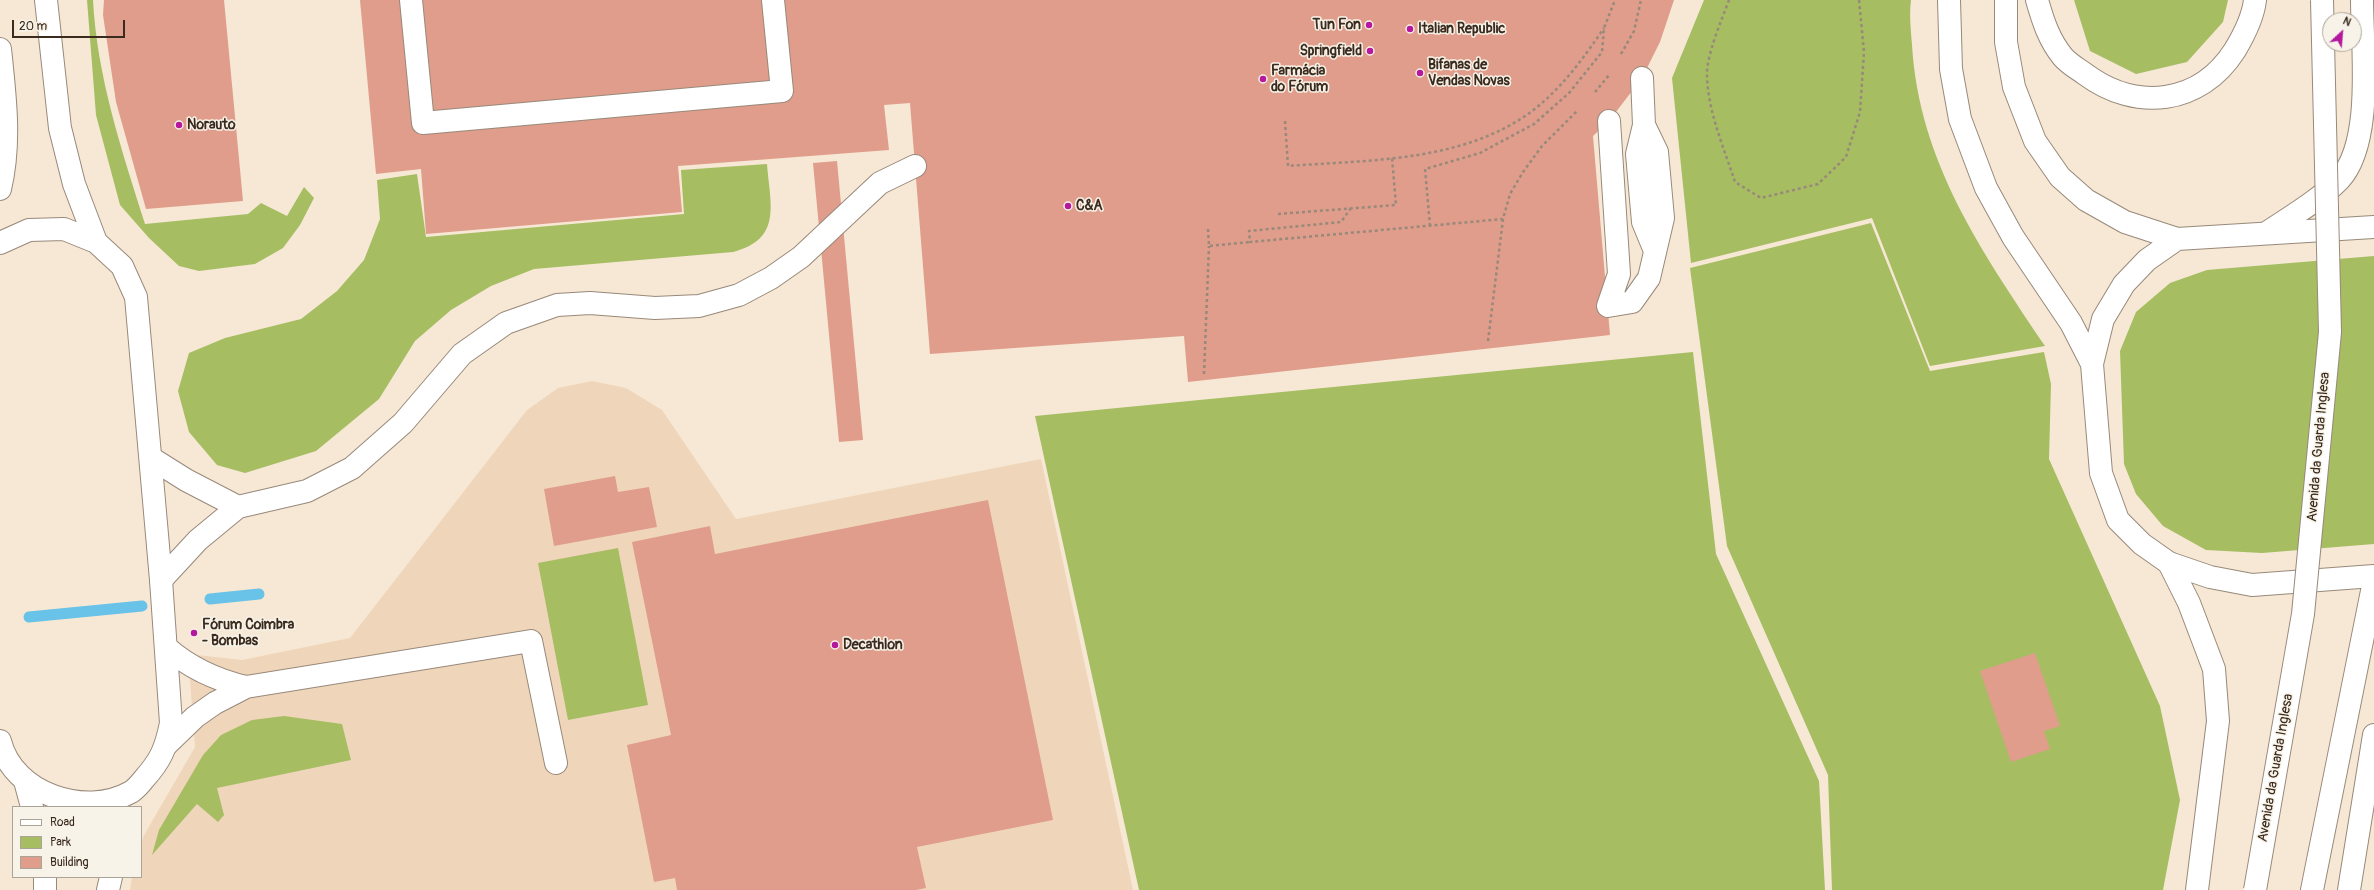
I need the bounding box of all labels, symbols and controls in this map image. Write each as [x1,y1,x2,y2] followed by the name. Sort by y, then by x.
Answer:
[14,12,127,38] scale bar
[2322,12,2362,52] north arrow
[2341,14,2353,29] text: N
[1313,17,1361,33] place label: Tun Fon
[19,19,47,34] text: 20 m
[1364,20,1374,30] marker: Tun Fon
[1418,21,1505,37] place label: Italian Republic
[1405,24,1415,34] marker: Italian Republic
[1300,43,1362,59] place label: Springfield
[1365,46,1375,56] marker: Springfield
[1428,57,1510,90] place label: Bifanas de Vendas Novas
[1271,63,1328,96] place label: Farmácia do Fórum
[1415,68,1425,78] marker: Bifanas de Vendas Novas
[1258,74,1268,84] marker: Farmácia do Fórum
[187,117,235,133] place label: Norauto
[174,120,184,130] marker: Norauto
[1076,198,1102,214] place label: C&A
[1063,201,1073,211] marker: C&A
[2304,371,2334,523] street label: Avenida da Guarda Inglesa
[202,617,294,650] place label: Fórum Coimbra - Bombas
[189,628,199,638] marker: Fórum Coimbra - Bombas
[843,637,903,653] place label: Decathlon
[830,640,840,650] marker: Decathlon
[2255,693,2297,843] street label: Avenida da Guarda Inglesa
[12,806,142,878] legend
[50,815,75,830] text: Road
[50,835,71,850] text: Park
[50,855,89,870] text: Building

